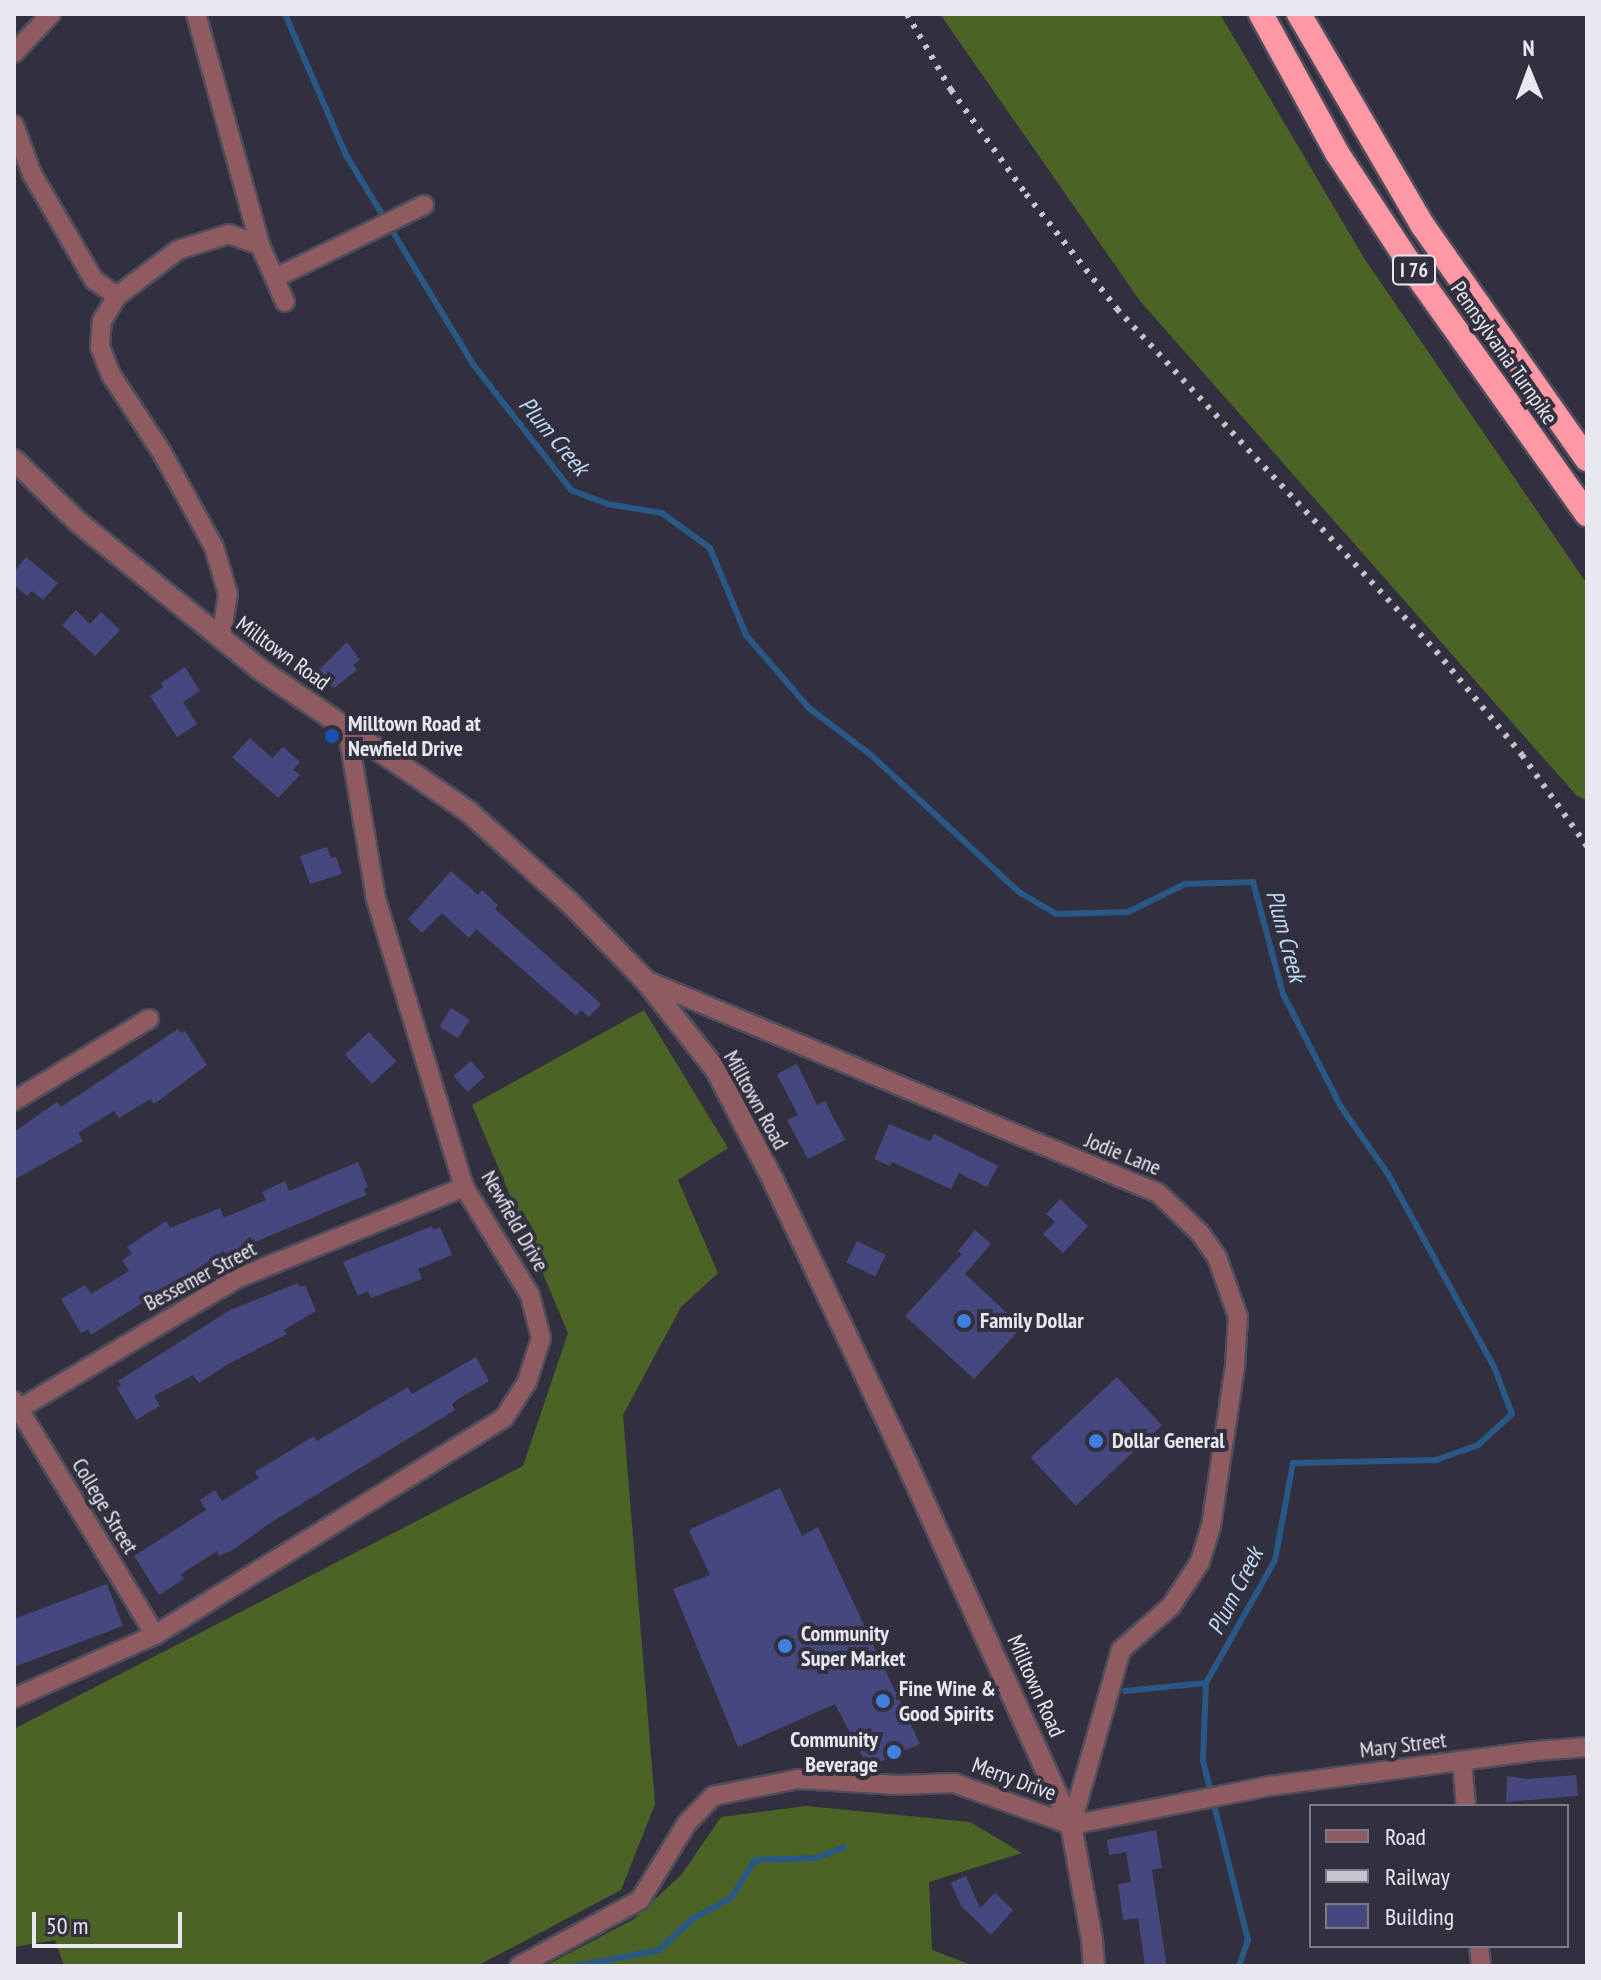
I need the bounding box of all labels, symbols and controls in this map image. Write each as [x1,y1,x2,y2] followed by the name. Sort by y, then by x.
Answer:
[1489,32,1569,112] north arrow
[1522,34,1535,62] text: N
[1392,254,1436,286] road number: I 76
[1445,276,1563,430] street label: Pennsylvania Turnpike
[513,391,595,481] water label: Plum Creek
[231,610,335,696] street label: Milltown Road
[348,710,481,762] place label: Milltown Road at Newfield Drive
[323,727,341,745] marker: Milltown Road at Newfield Drive
[1260,887,1312,985] water label: Plum Creek
[718,1046,794,1154] street label: Milltown Road
[1081,1127,1165,1181] street label: Jodie Lane
[476,1166,554,1276] street label: Newfield Drive
[139,1235,261,1317] street label: Bessemer Street
[980,1308,1084,1334] place label: Family Dollar
[955,1312,973,1330] marker: Family Dollar
[1112,1428,1225,1454] place label: Dollar General
[1087,1432,1105,1450] marker: Dollar General
[66,1453,144,1559] street label: College Street
[1201,1543,1269,1639] water label: Plum Creek
[801,1620,905,1672] place label: Community Super Market
[1002,1631,1070,1741] street label: Milltown Road
[776,1637,794,1655] marker: Community Super Market
[899,1675,996,1726] place label: Fine Wine & Good Spirits
[874,1692,892,1710] marker: Fine Wine & Good Spirits
[790,1726,878,1778] place label: Community Beverage
[1358,1727,1448,1763] street label: Mary Street
[885,1743,903,1761] marker: Community Beverage
[968,1752,1060,1806] street label: Merry Drive
[1309,1804,1569,1948] legend
[1385,1821,1426,1852] text: Road
[1385,1861,1450,1892] text: Railway
[36,1896,186,1946] scale bar
[1385,1901,1454,1932] text: Building
[46,1910,88,1941] text: 50 m

